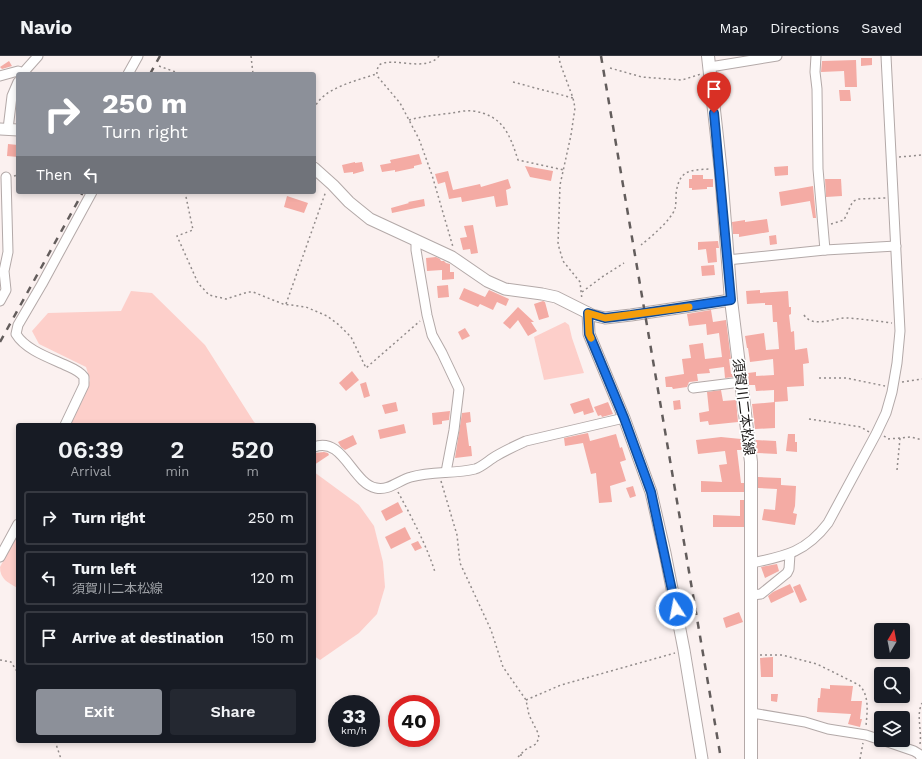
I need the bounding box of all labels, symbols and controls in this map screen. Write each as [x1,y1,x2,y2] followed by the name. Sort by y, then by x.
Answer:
[20,16,72,39] text: Navio
[720,20,748,36] text: Map
[770,20,839,36] text: Directions
[861,20,902,36] text: Saved
[697,72,731,113] pin
[703,78,725,100] icon: arrive
[102,87,187,120] text: 250 m
[36,88,88,140] icon: right
[102,121,188,142] text: Turn right
[80,164,102,186] icon: left
[36,166,72,184] text: Then
[730,357,758,457] street label: 須賀川二本松線
[58,436,124,464] text: 06:39
[170,436,184,464] text: 2
[231,436,274,464] text: 520
[70,464,111,479] text: Arrival
[165,464,189,479] text: min
[246,464,259,479] text: m
[38,507,60,529] icon: right
[72,509,145,527] text: Turn right
[248,509,294,527] text: 250 m
[72,560,136,578] text: Turn left
[38,567,60,589] icon: left
[251,569,294,587] text: 120 m
[72,581,163,596] text: 須賀川二本松線
[655,588,697,630] position arrow
[874,623,910,659] north arrow
[874,623,910,747] map controls
[38,627,60,649] icon: arrive
[72,629,224,647] text: Arrive at destination
[251,629,294,647] text: 150 m
[874,667,910,703] button: search
[36,689,162,735] button: Exit
[170,689,296,735] button: Share
[388,695,440,747] speed limit sign: 40
[342,704,366,728] text: 33
[874,711,910,747] button: layers
[341,725,367,736] text: km/h

